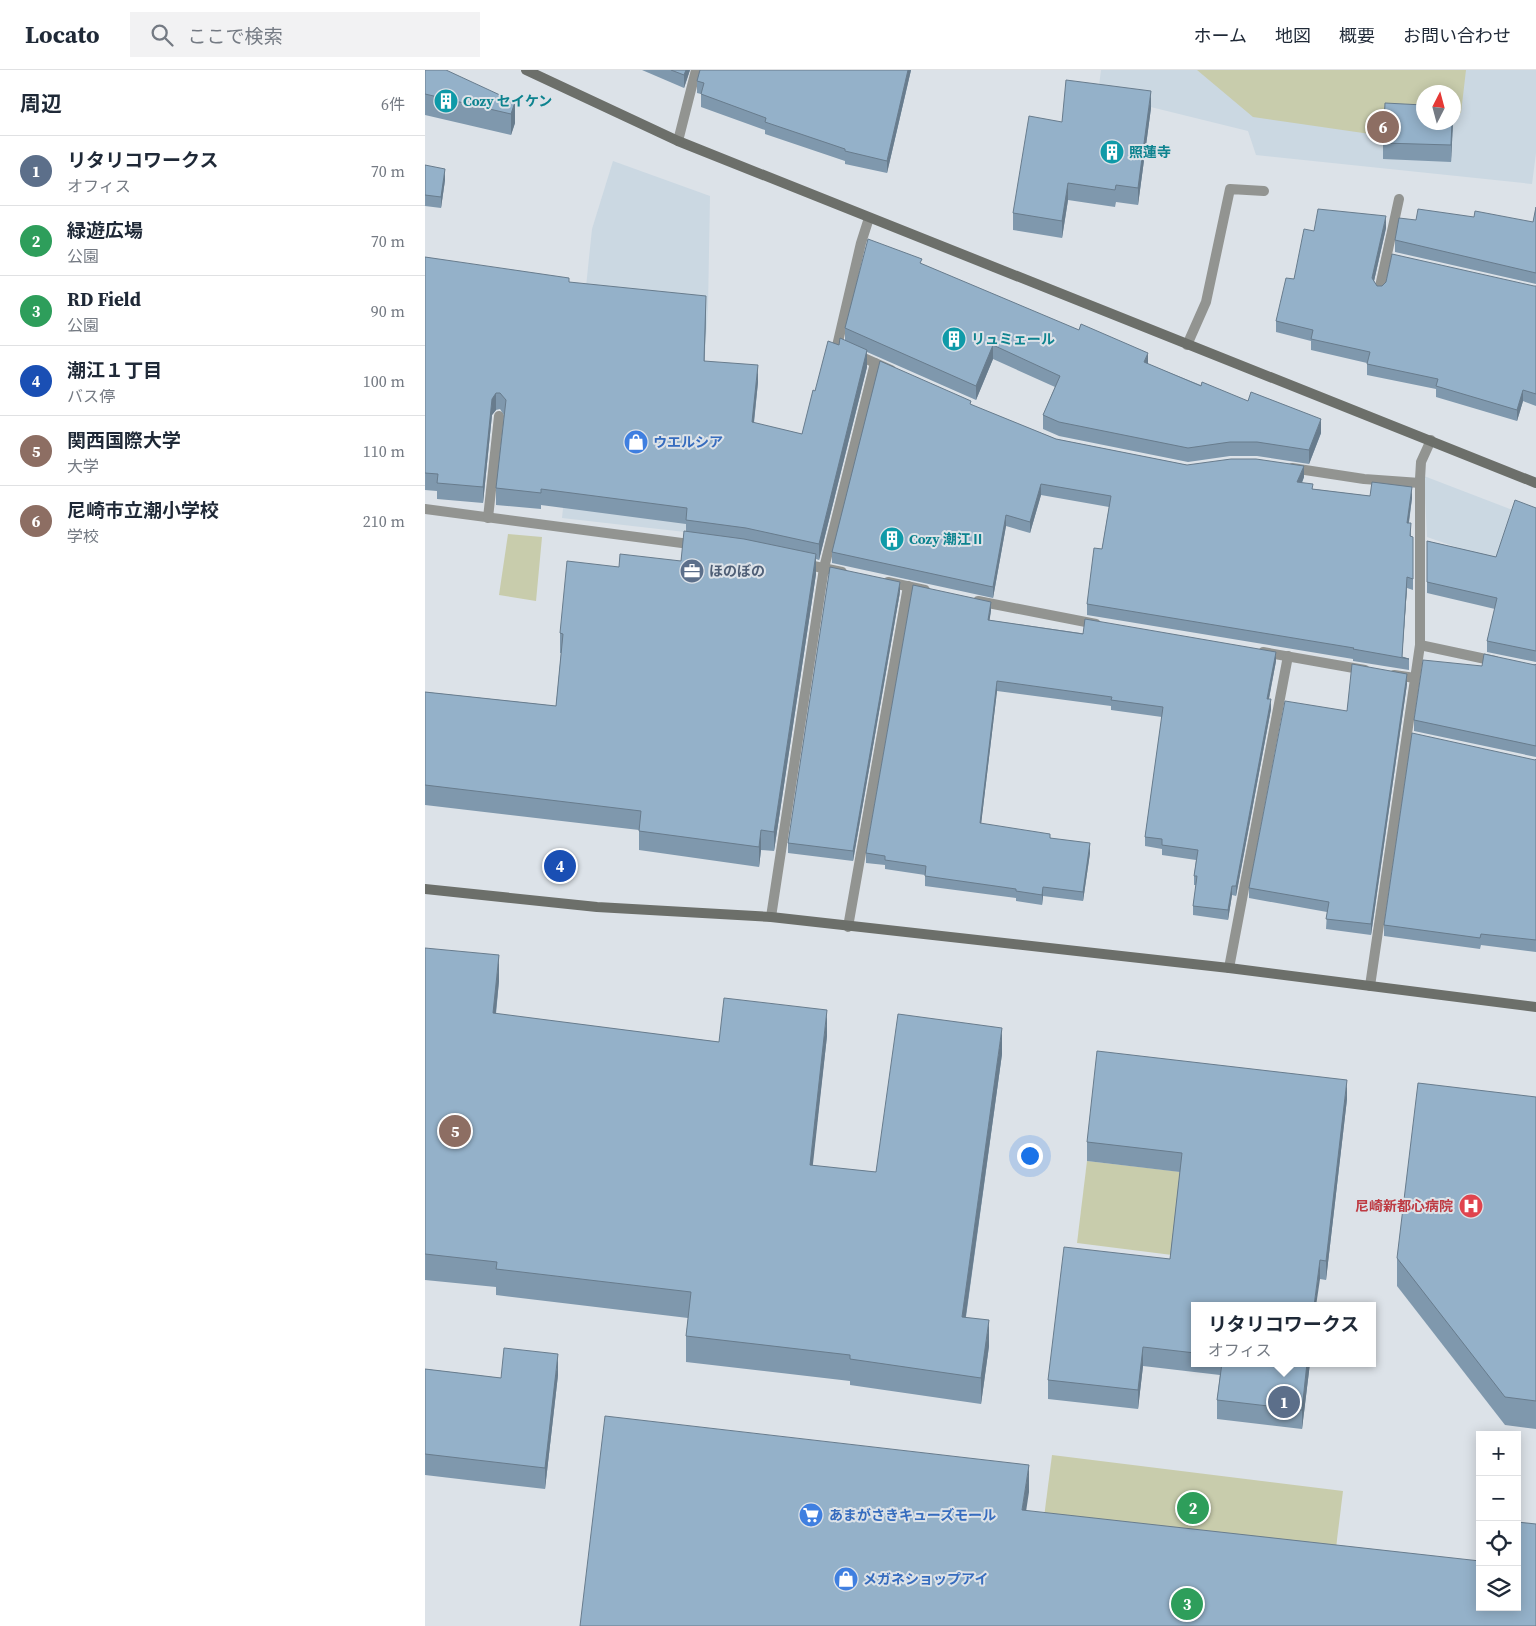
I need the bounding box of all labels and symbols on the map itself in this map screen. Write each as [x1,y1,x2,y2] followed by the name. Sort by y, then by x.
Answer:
[1416,85,1461,130] north arrow
[433,88,459,114] building icon: Cozy セイケン
[463,91,552,111] place label: Cozy セイケン
[1367,108,1399,146] pin: 6
[1099,139,1125,165] building icon: 照蓮寺
[1129,142,1171,162] place label: 照蓮寺
[941,326,967,352] building icon: リュミェール
[971,329,1055,349] place label: リュミェール
[623,429,649,455] shop icon: ウエルシア
[653,432,723,452] place label: ウエルシア
[879,526,905,552] building icon: Cozy 潮江Ⅱ
[909,529,985,549] place label: Cozy 潮江Ⅱ
[679,558,705,584] office icon: ほのぼの
[709,561,765,581] place label: ほのぼの
[544,847,576,885] pin: 4
[439,1112,471,1150] pin: 5
[1017,1143,1043,1169] your location
[1458,1193,1484,1219] hospital icon: 尼崎新都心病院
[1355,1196,1453,1216] place label: 尼崎新都心病院
[1268,1383,1300,1421] pin: 1
[1177,1489,1209,1527] pin: 2
[798,1502,824,1528] supermarket icon: あまがさきキューズモール
[829,1505,996,1525] place label: あまがさきキューズモール
[833,1566,859,1592] shop icon: メガネショップアイ
[863,1569,988,1589] place label: メガネショップアイ
[1171,1585,1203,1623] pin: 3

